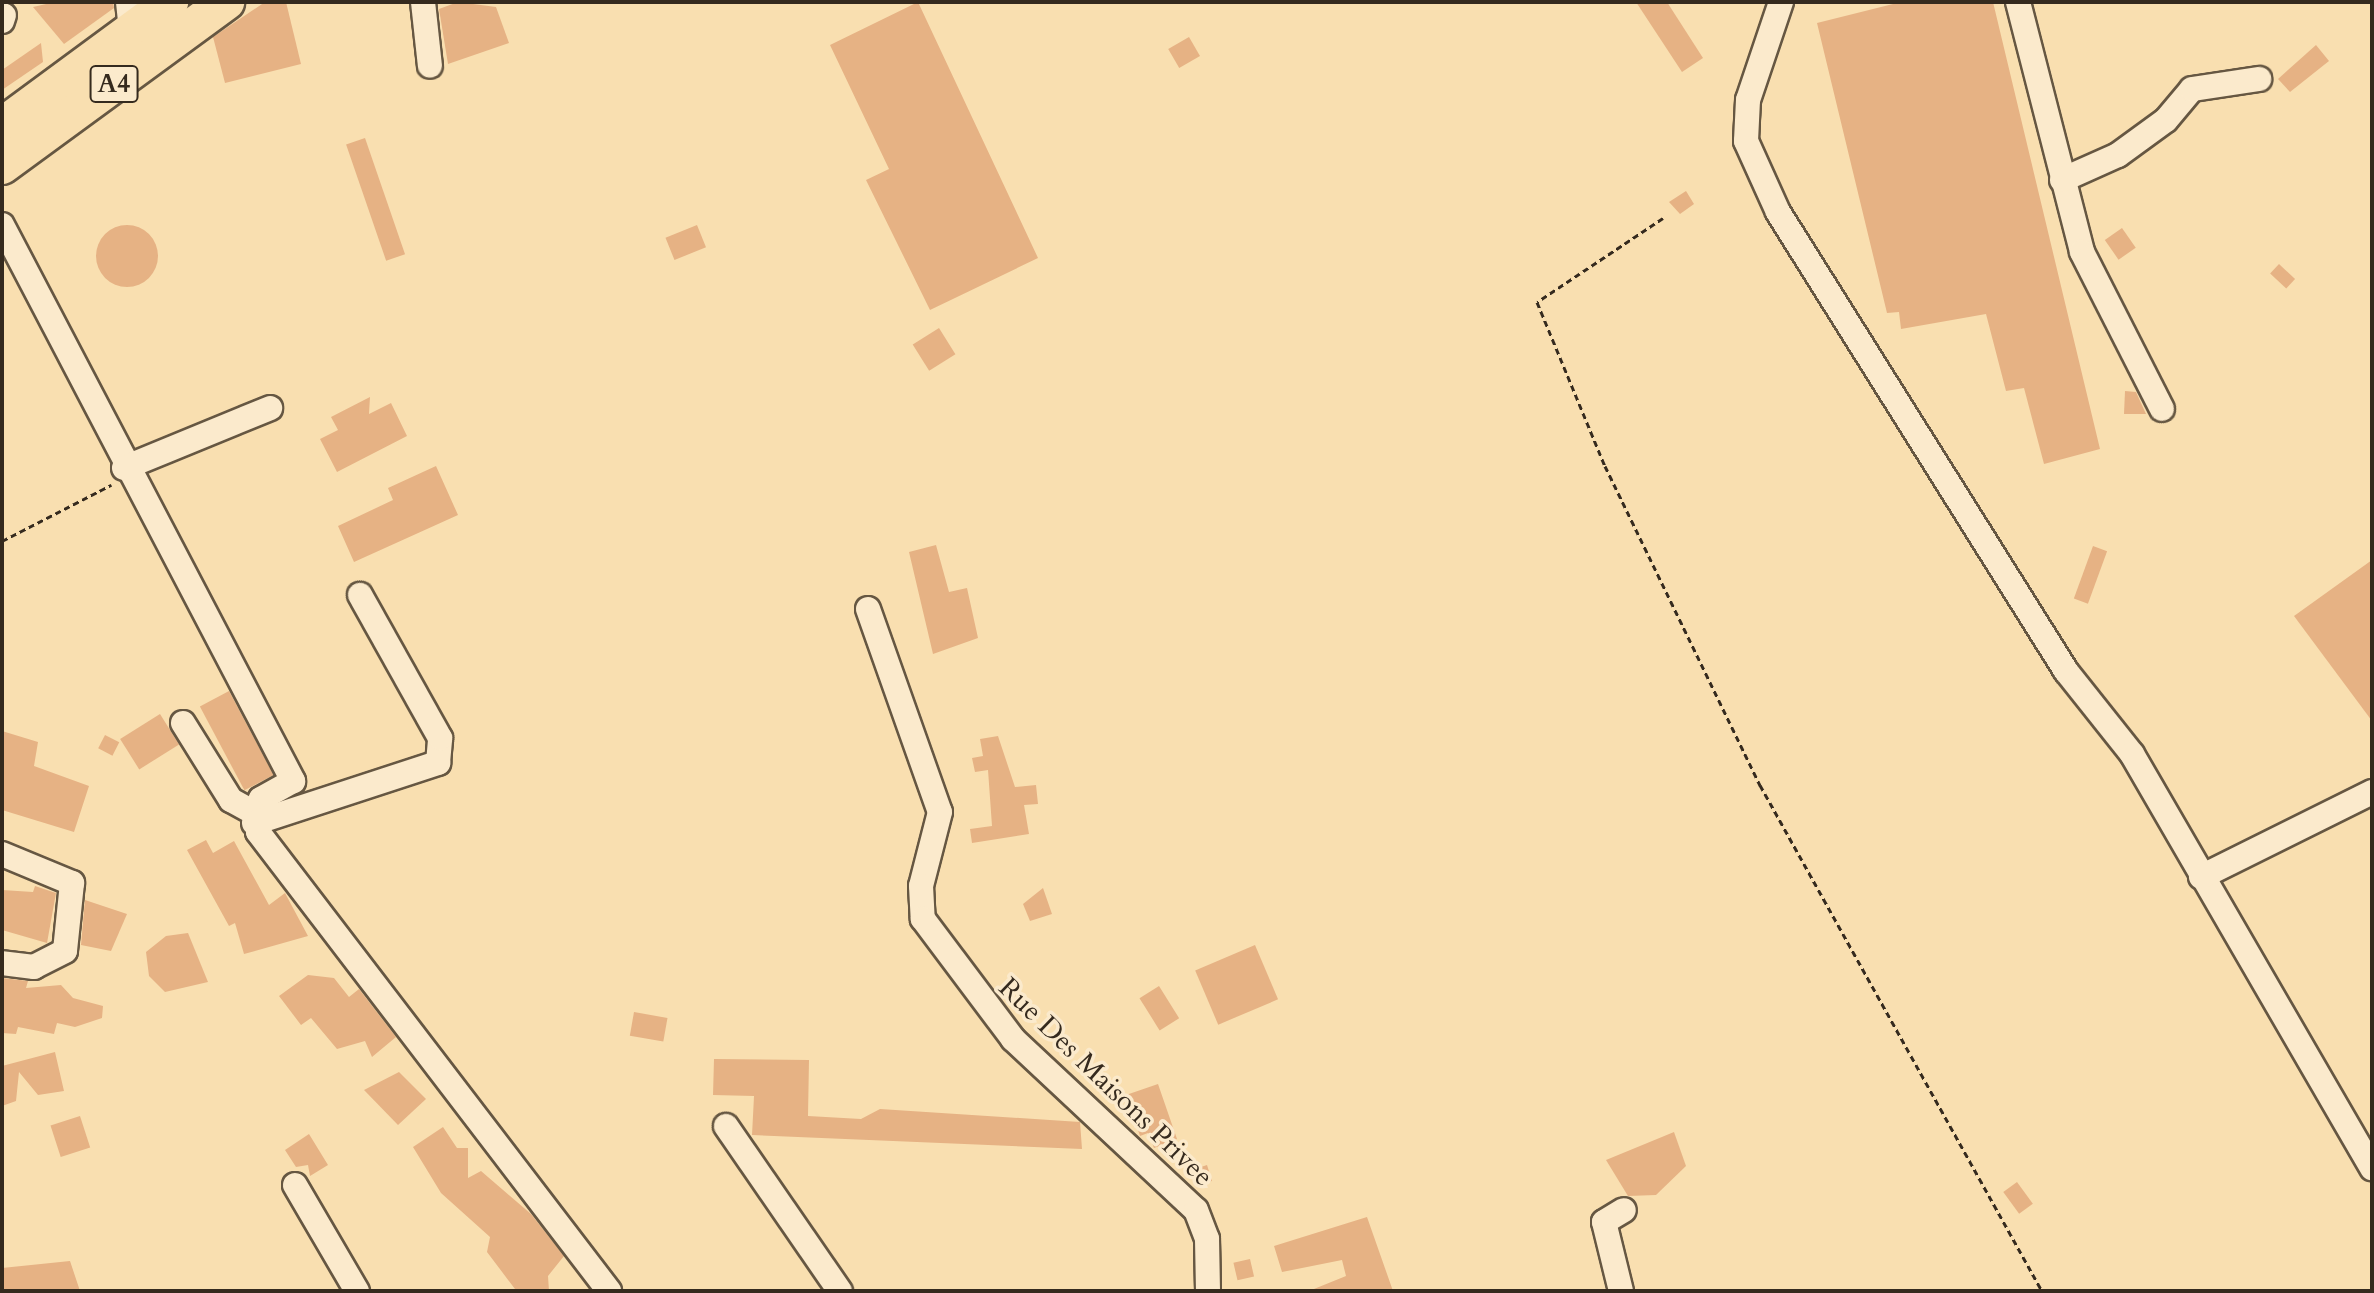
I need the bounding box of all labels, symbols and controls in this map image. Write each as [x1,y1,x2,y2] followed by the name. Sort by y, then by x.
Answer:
[88,62,140,106] road number: A4
[992,971,1220,1193] street label: Rue Des Maisons Privee

